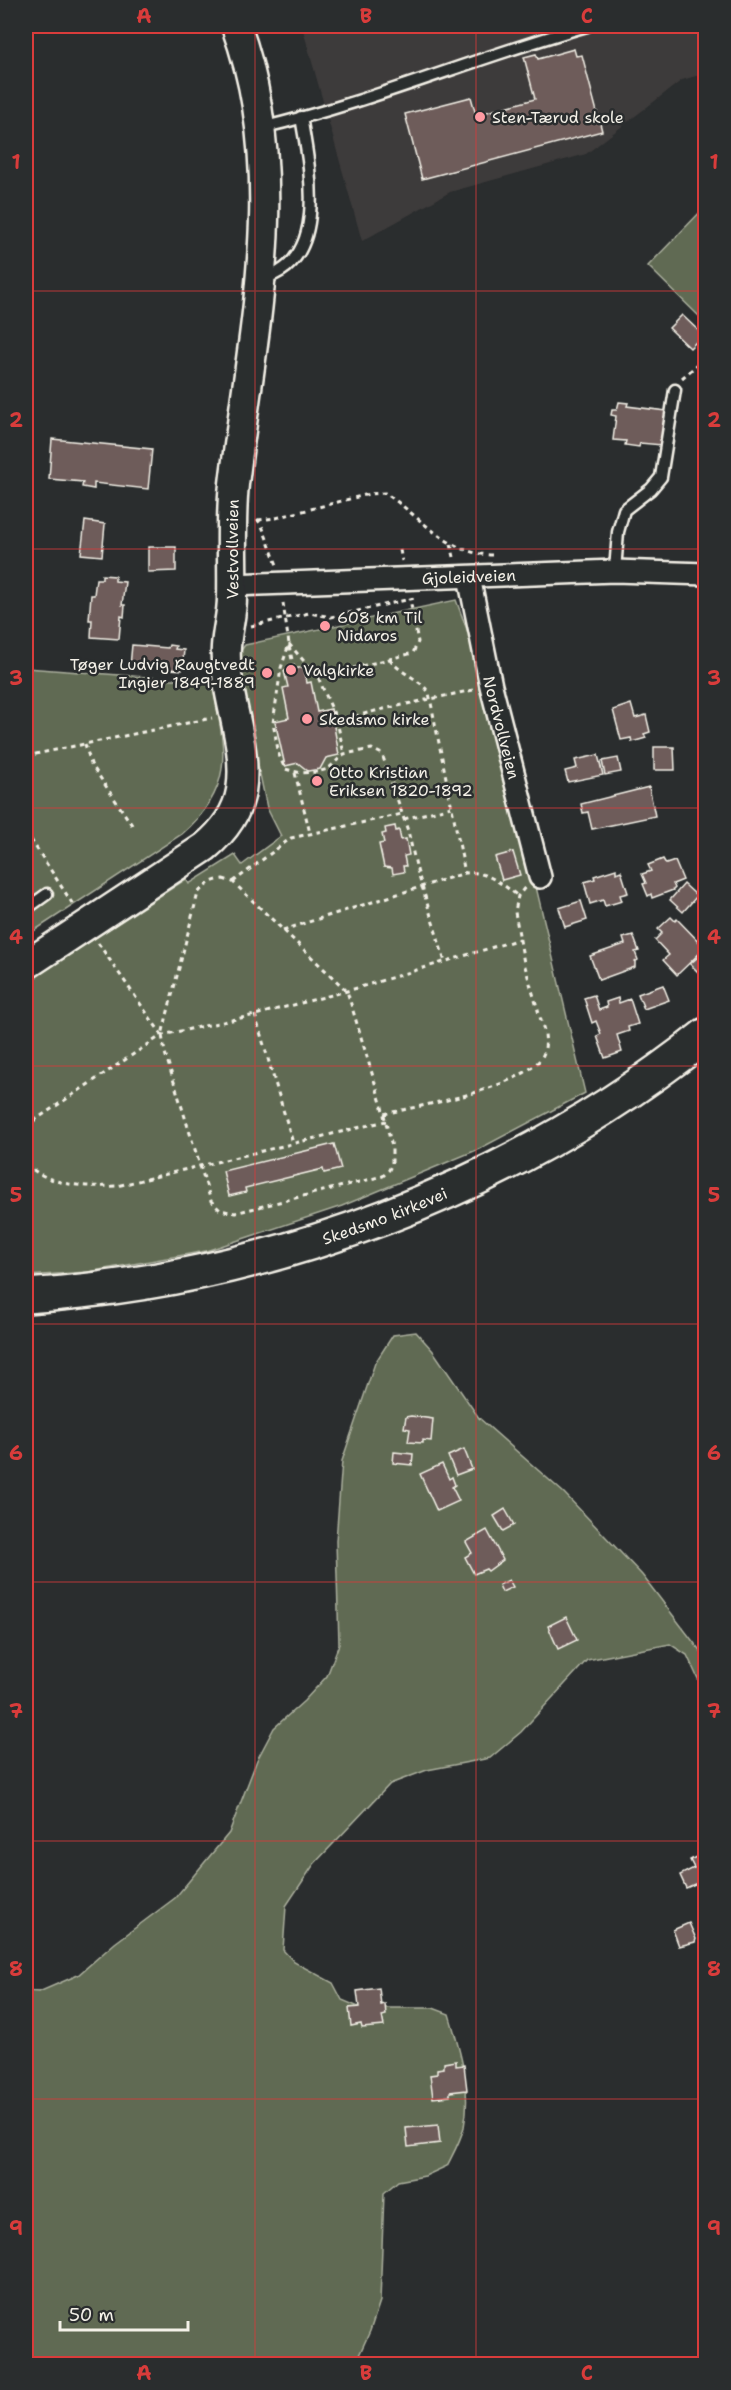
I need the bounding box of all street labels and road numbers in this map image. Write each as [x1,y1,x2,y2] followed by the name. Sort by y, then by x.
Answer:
[222,498,244,600] street label: Vestvollveien
[421,565,517,589] street label: Gjoleidveien
[478,674,525,782] street label: Nordvollveien
[320,1183,451,1249] street label: Skedsmo kirkevei

